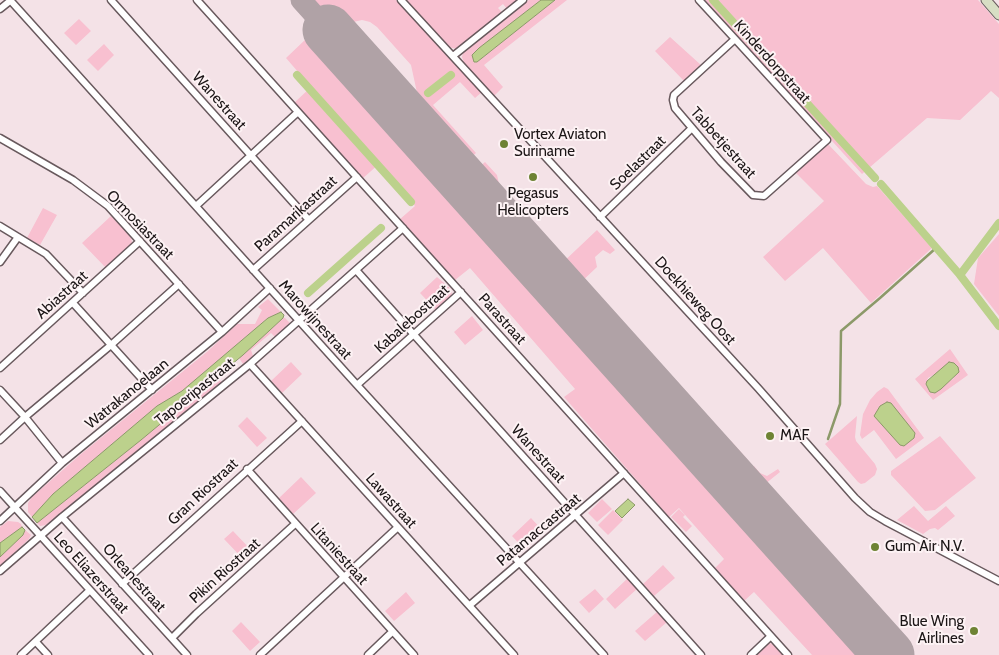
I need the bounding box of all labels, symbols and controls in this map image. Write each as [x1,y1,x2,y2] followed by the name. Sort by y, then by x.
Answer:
[730,17,814,107] street label: Kinderdorpstraat
[188,68,250,134] street label: Wanestraat
[686,104,760,182] street label: Tabbetjestraat
[514,126,606,161] place label: Vortex Aviaton Suriname
[606,132,670,194] street label: Soelastraat
[498,138,510,150] marker: Vortex Aviaton Suriname
[527,171,539,183] marker: Pegasus Helicopters
[251,172,341,256] street label: Paramarikastraat
[497,185,569,220] place label: Pegasus Helicopters
[102,187,178,263] street label: Ormosiastraat
[651,253,739,349] street label: Doekhieweg Oost
[33,267,91,323] street label: Abiastraat
[275,277,355,363] street label: Marowijnestraat
[371,281,453,357] street label: Kabalebostraat
[474,290,530,348] street label: Parastraat
[152,354,238,430] street label: Tapoeripastraat
[82,355,172,433] street label: Watrakanoelaan
[507,421,569,487] street label: Wanestraat
[780,427,809,445] place label: MAF
[764,430,776,442] marker: MAF
[164,455,242,529] street label: Gran Riostraat
[362,470,420,532] street label: Lawastraat
[493,490,585,570] street label: Patamaccastraat
[306,519,372,589] street label: Litaniestraat
[50,529,132,617] street label: Leo Eliazerstraat
[186,535,264,607] street label: Pikin Riostraat
[885,538,965,556] place label: Gum Air N.V.
[99,540,169,616] street label: Orleanestraat
[869,541,881,553] marker: Gum Air N.V.
[900,613,964,648] place label: Blue Wing Airlines
[968,625,980,637] marker: Blue Wing Airlines

